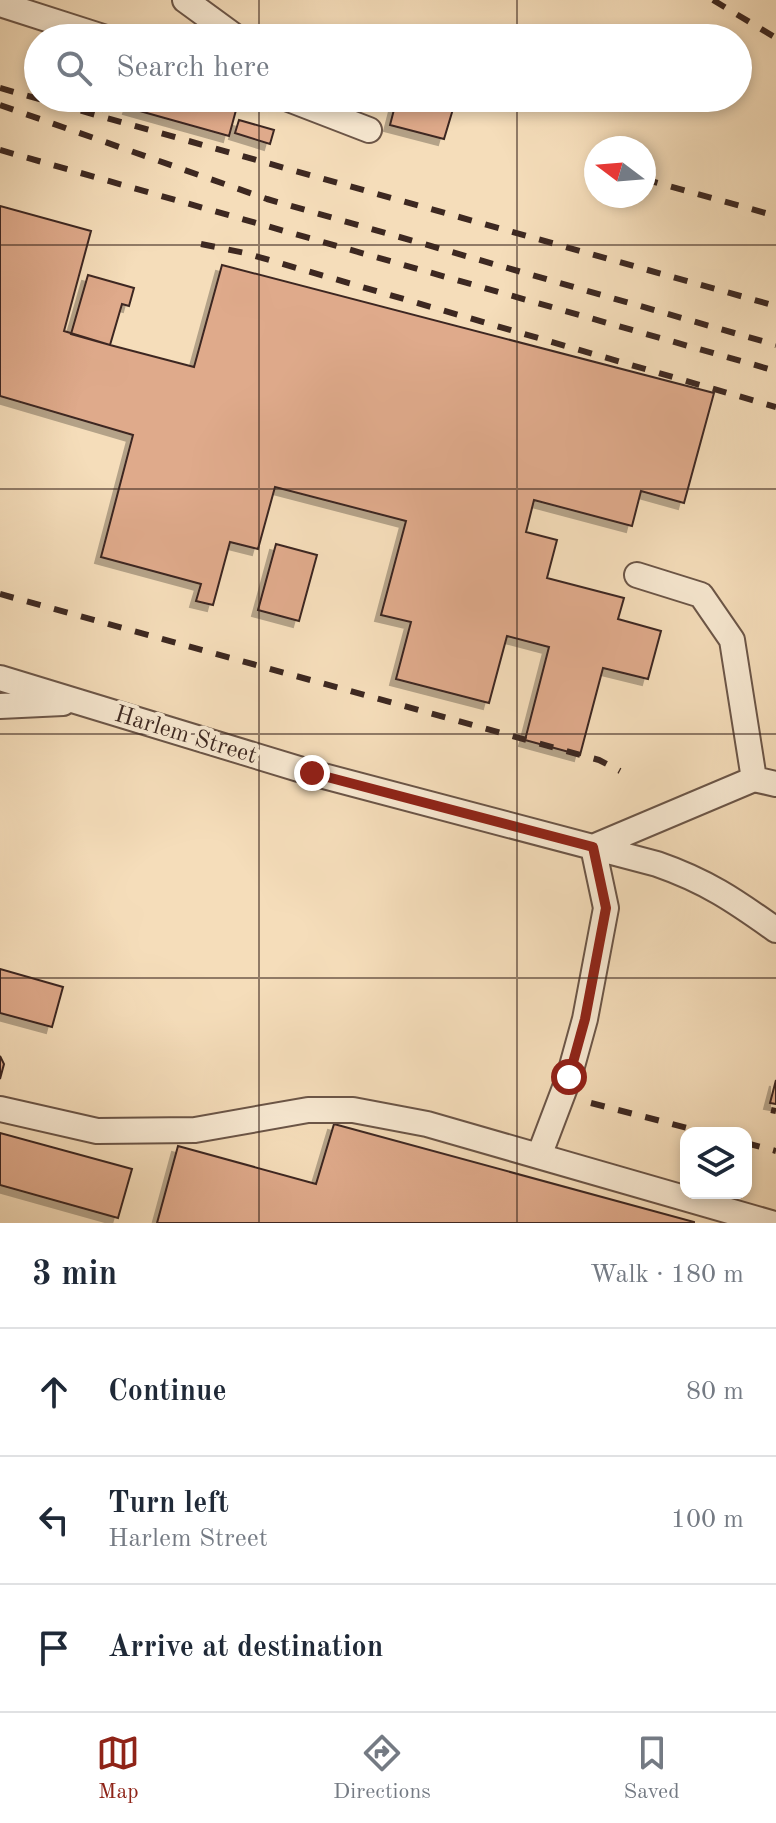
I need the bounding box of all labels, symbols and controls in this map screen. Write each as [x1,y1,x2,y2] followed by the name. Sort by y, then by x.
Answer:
[24,24,752,112] search box
[52,46,96,90] icon: search
[116,53,270,83] text: Search here
[584,136,656,208] north arrow
[111,703,259,769] street label: Harlem Street
[294,755,330,791] route end
[551,1059,587,1095] route start
[680,1127,752,1199] map controls
[680,1127,752,1199] button: layers
[32,1258,117,1292] text: 3 min
[590,1262,744,1288] text: Walk · 180 m
[32,1370,76,1414] icon: ahead
[108,1377,227,1407] text: Continue
[686,1379,744,1405] text: 80 m
[108,1489,229,1519] text: Turn left
[32,1498,76,1542] icon: left
[671,1507,744,1533] text: 100 m
[108,1526,268,1552] text: Harlem Street
[32,1626,76,1670] icon: arrive
[108,1633,383,1663] text: Arrive at destination
[96,1731,140,1806] tab: Map
[333,1731,431,1806] tab: Directions
[624,1731,680,1806] tab: Saved

